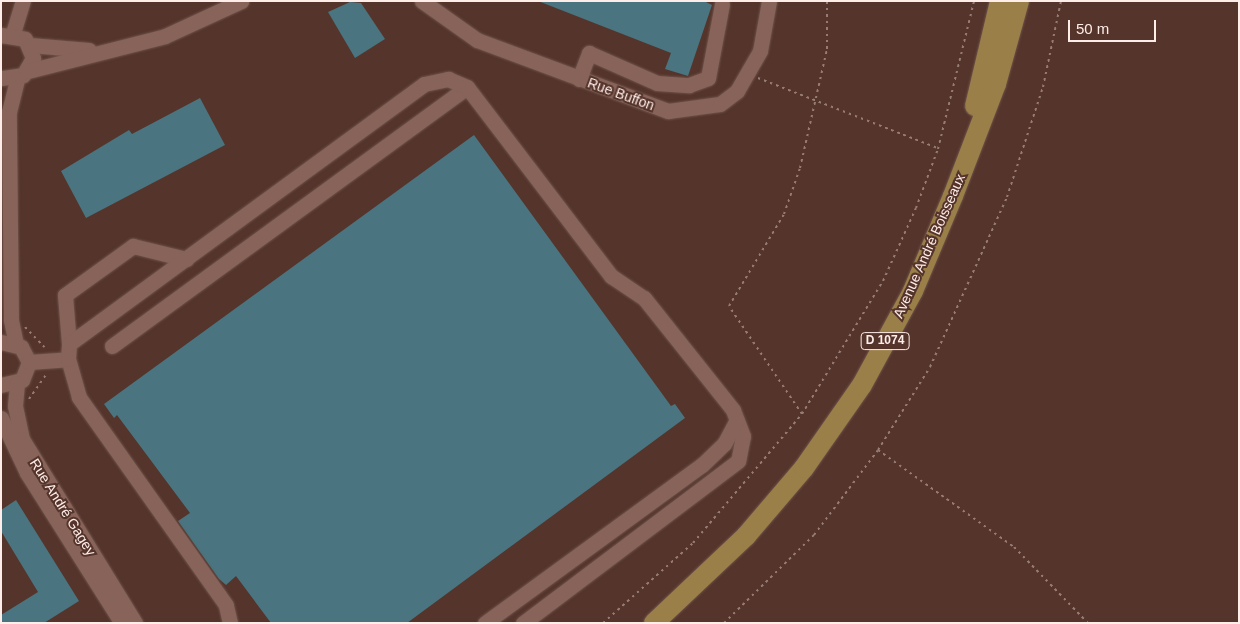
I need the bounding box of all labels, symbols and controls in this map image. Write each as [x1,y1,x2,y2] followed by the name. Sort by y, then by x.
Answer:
[1070,10,1158,42] scale bar
[1076,20,1109,37] text: 50 m
[585,74,657,114] street label: Rue Buffon
[889,171,969,321] street label: Avenue André Boisseaux
[860,332,910,351] road number: D 1074
[26,455,100,559] street label: Rue André Gagey

